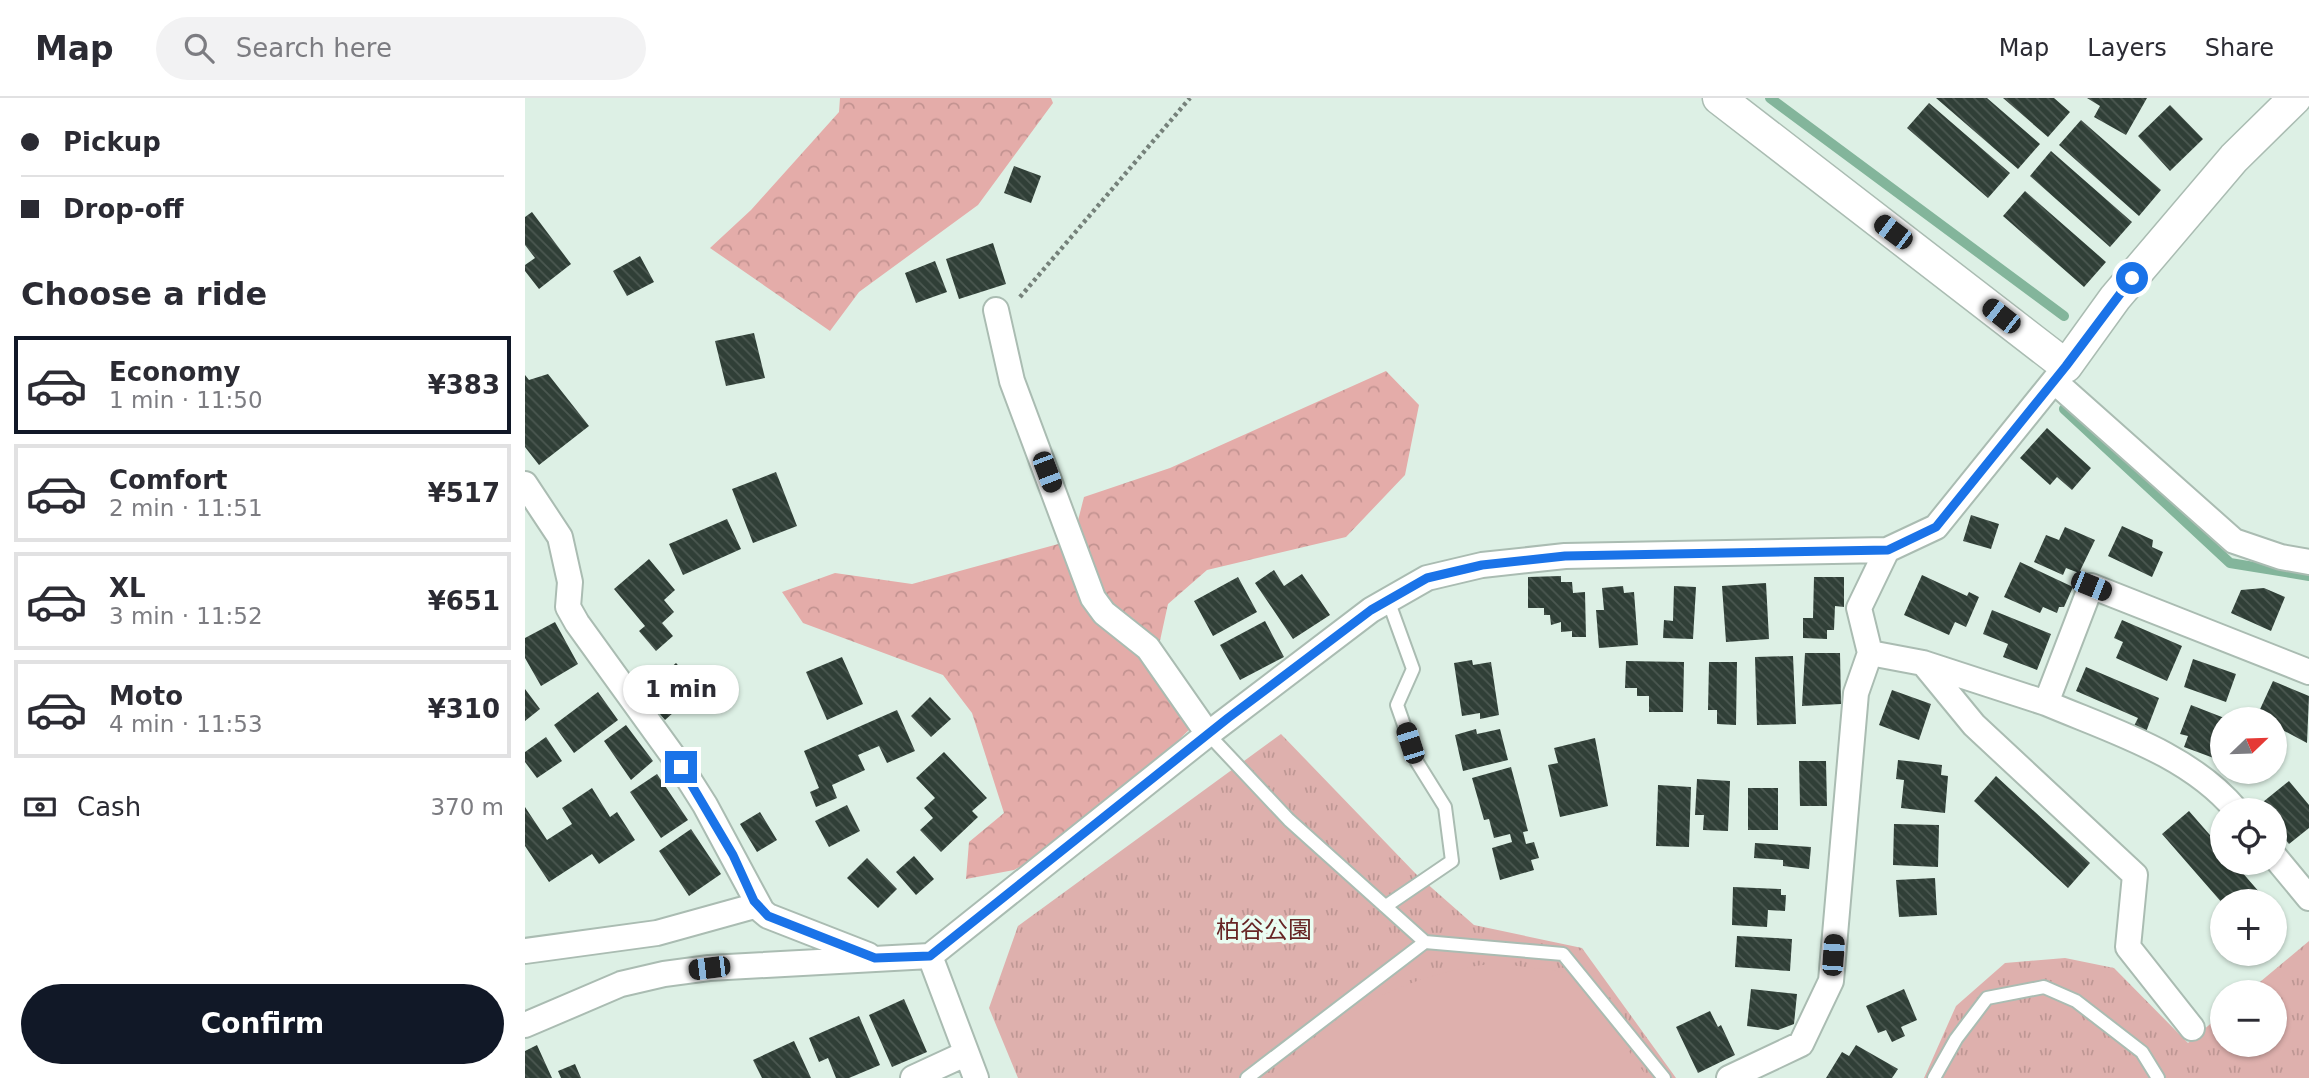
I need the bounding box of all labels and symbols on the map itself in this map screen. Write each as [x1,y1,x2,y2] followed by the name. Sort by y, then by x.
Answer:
[1870,211,1917,253] car
[2116,262,2148,294] route start
[1978,295,2025,337] car
[1030,449,1065,495] car
[2068,568,2115,604] car
[623,666,739,714] callout: 1 min
[2210,707,2287,784] north arrow
[1394,720,1427,766] car
[665,751,697,783] route end
[1216,916,1312,944] park label: 柏谷公園
[1822,933,1845,977] car
[687,955,732,981] car

